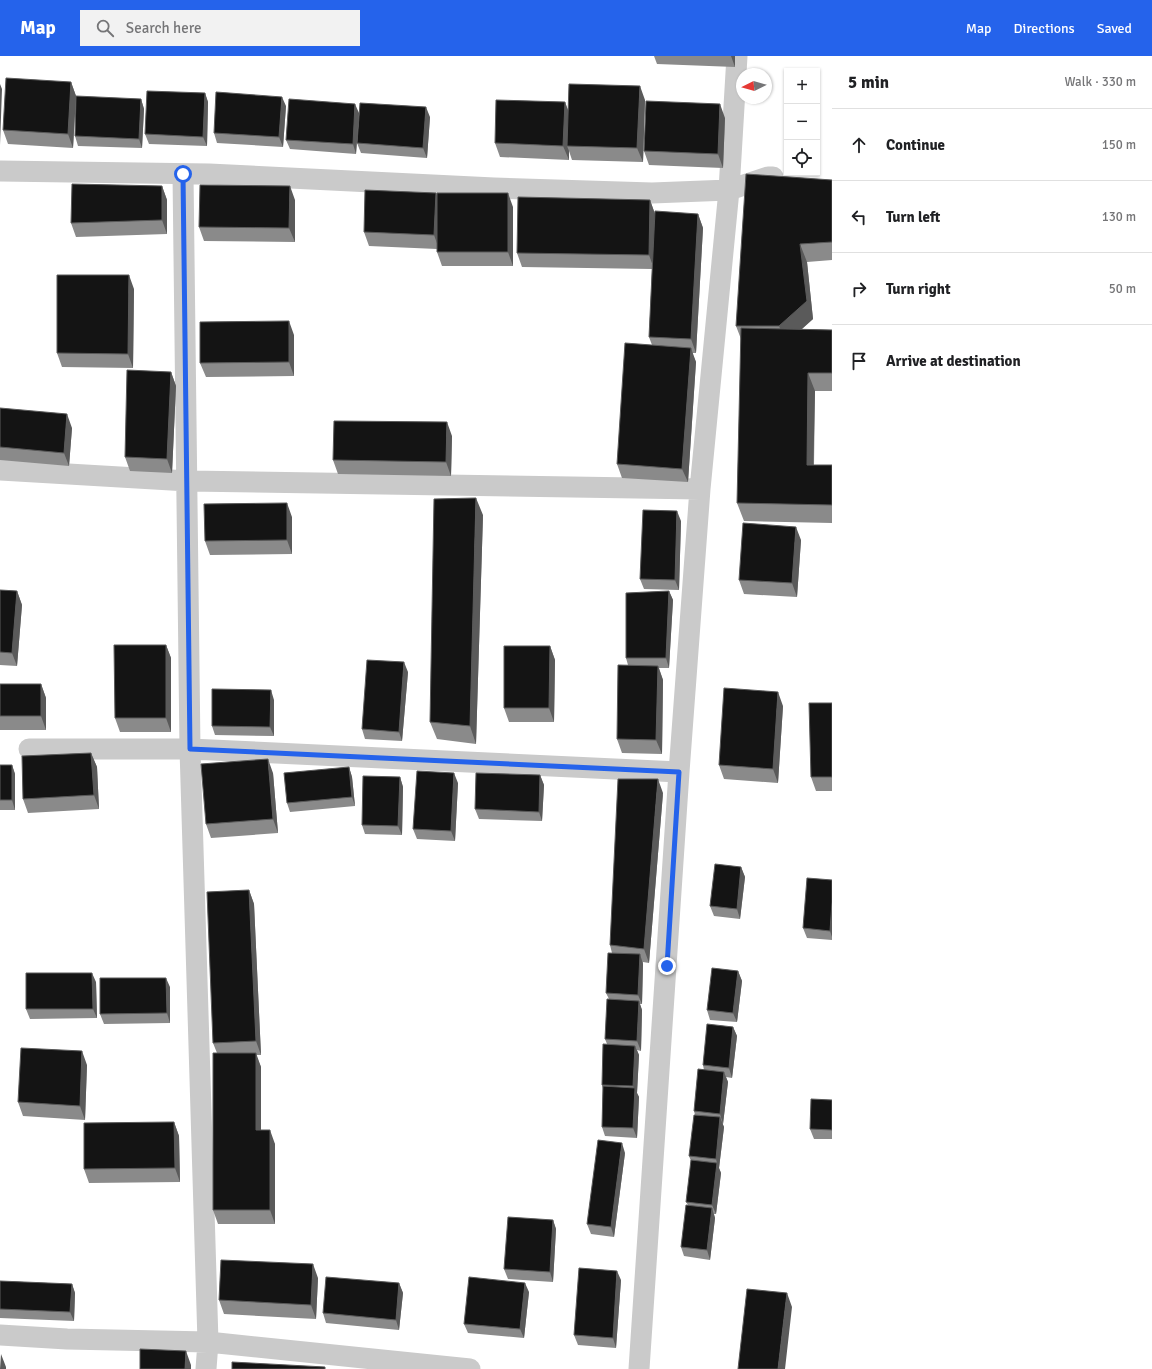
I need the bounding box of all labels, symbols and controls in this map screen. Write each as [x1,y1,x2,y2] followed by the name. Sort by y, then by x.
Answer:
[80,10,360,46] search box
[20,16,56,40] text: Map
[94,17,116,39] icon: search
[126,19,201,37] text: Search here
[966,20,992,37] text: Map
[1014,20,1075,37] text: Directions
[1097,20,1132,37] text: Saved
[736,68,772,104] north arrow
[784,68,820,176] map controls
[784,68,820,104] button: +
[848,72,889,93] text: 5 min
[1065,74,1136,90] text: Walk · 330 m
[784,104,820,140] button: −
[848,134,870,156] icon: ahead
[886,136,945,154] text: Continue
[1102,137,1136,153] text: 150 m
[784,140,820,176] button: locate
[174,165,192,183] route start
[848,206,870,228] icon: left
[886,208,940,226] text: Turn left
[1102,209,1136,225] text: 130 m
[848,278,870,300] icon: right
[886,280,951,298] text: Turn right
[1109,281,1136,297] text: 50 m
[848,350,870,372] icon: arrive
[886,352,1021,370] text: Arrive at destination
[658,957,676,975] route end

